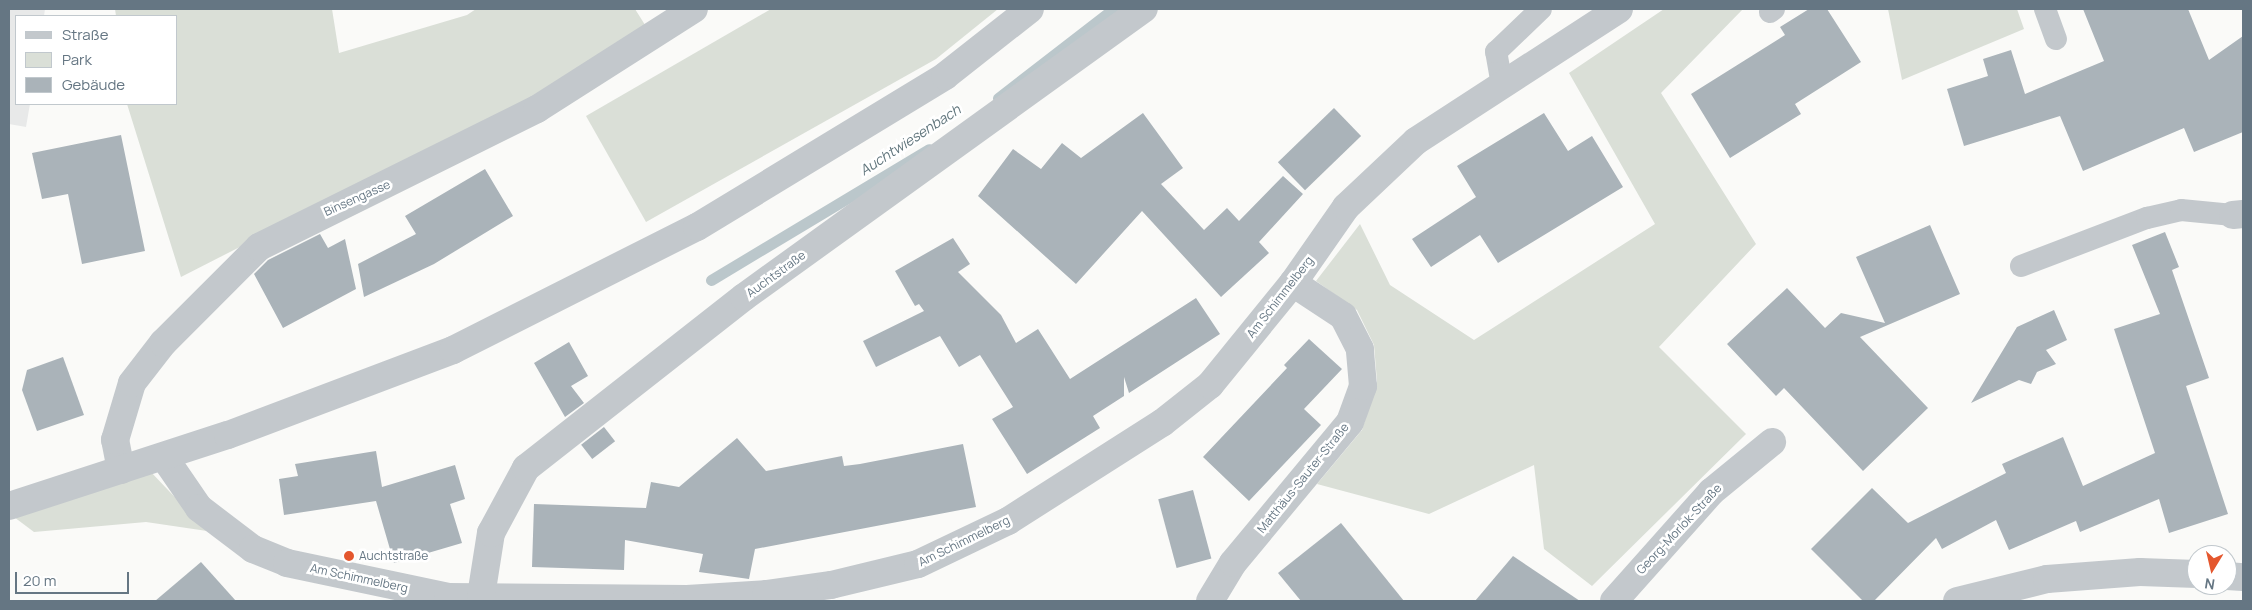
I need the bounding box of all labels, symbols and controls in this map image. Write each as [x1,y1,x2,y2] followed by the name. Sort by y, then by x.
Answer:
[15,15,178,105] legend
[62,24,108,45] text: Straße
[62,49,92,70] text: Park
[62,74,125,95] text: Gebäude
[856,101,964,179] water label: Auchtwiesenbach
[322,177,392,219] street label: Binsengasse
[744,248,808,300] street label: Auchtstraße
[1244,253,1316,341] street label: Am Schimmelberg
[1254,420,1352,536] street label: Matthäus-Sauter-Straße
[1633,481,1725,577] street label: Georg-Morlok-Straße
[916,513,1012,569] street label: Am Schimmelberg
[2187,545,2237,595] north arrow
[359,549,428,563] place label: Auchtstraße
[343,550,355,562] marker: Auchtstraße
[309,561,409,595] street label: Am Schimmelberg
[18,562,131,594] scale bar
[23,570,56,591] text: 20 m
[2203,574,2216,594] text: N

